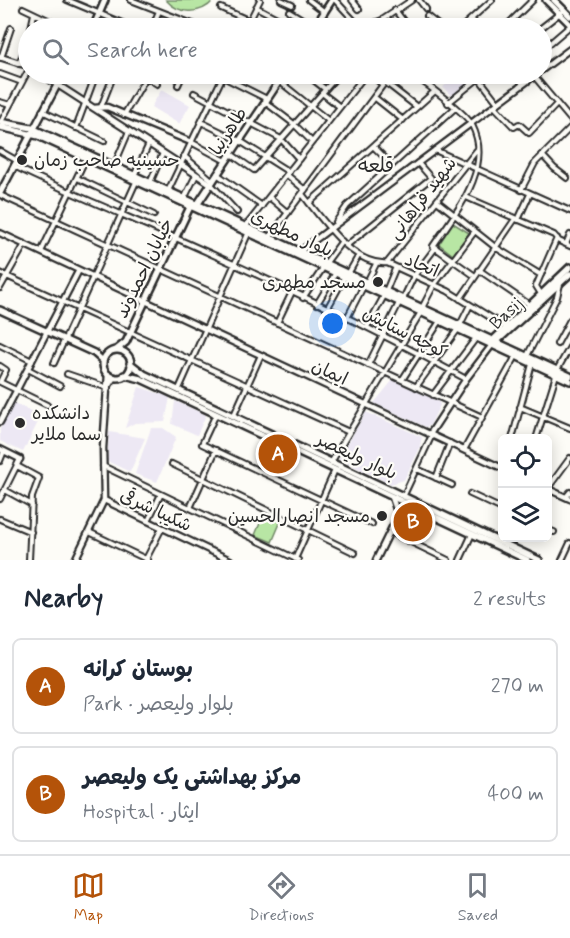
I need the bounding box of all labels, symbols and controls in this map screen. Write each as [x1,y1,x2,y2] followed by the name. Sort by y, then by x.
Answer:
[18,18,552,84] search box
[39,35,72,68] icon: search
[87,37,198,65] text: Search here
[204,103,253,160] street label: طاهرنیا
[34,149,179,173] place label: حسینیه صاحب زمان
[383,152,463,245] street label: شهید فراهانی
[15,153,29,167] marker: حسینیه صاحب زمان
[358,153,394,180] district label: قلعه
[247,204,337,263] street label: بلوار مطهری
[110,214,180,323] street label: خیابان احمدوند
[401,248,442,284] street label: اتحاد
[262,271,366,295] place label: مسجد مطهری
[371,275,385,289] marker: مسجد مطهری
[485,292,529,335] street label: Basij
[358,301,451,365] street label: کوچه ستایش
[318,309,347,338] your location
[308,354,352,392] street label: ایمان
[30,402,101,447] place label: دانشکده سما ملایر
[13,416,27,430] marker: دانشکده سما ملایر
[311,427,401,486] street label: بلوار ولیعصر
[258,432,298,476] pin: A
[498,434,552,542] map controls
[498,434,552,488] button: locate
[116,483,196,538] street label: شکیبا شرقی
[498,488,552,542] button: layers
[394,500,432,544] pin: B
[228,505,370,529] place label: مسجد انصارالحسین
[375,509,389,523] marker: مسجد انصارالحسین
[24,582,103,616] text: Nearby
[473,586,546,613] text: 2 results
[83,656,193,684] text: بوستان کرانه
[39,673,52,700] text: A
[491,673,544,700] text: 270 m
[83,691,234,718] text: Park · بلوار ولیعصر
[83,764,301,792] text: مرکز بهداشتی یک ولیعصر
[39,781,52,808] text: B
[488,781,544,808] text: 400 m
[83,799,200,826] text: Hospital · ایثار
[72,869,105,926] tab: Map
[248,869,314,926] tab: Directions
[458,869,498,926] tab: Saved

